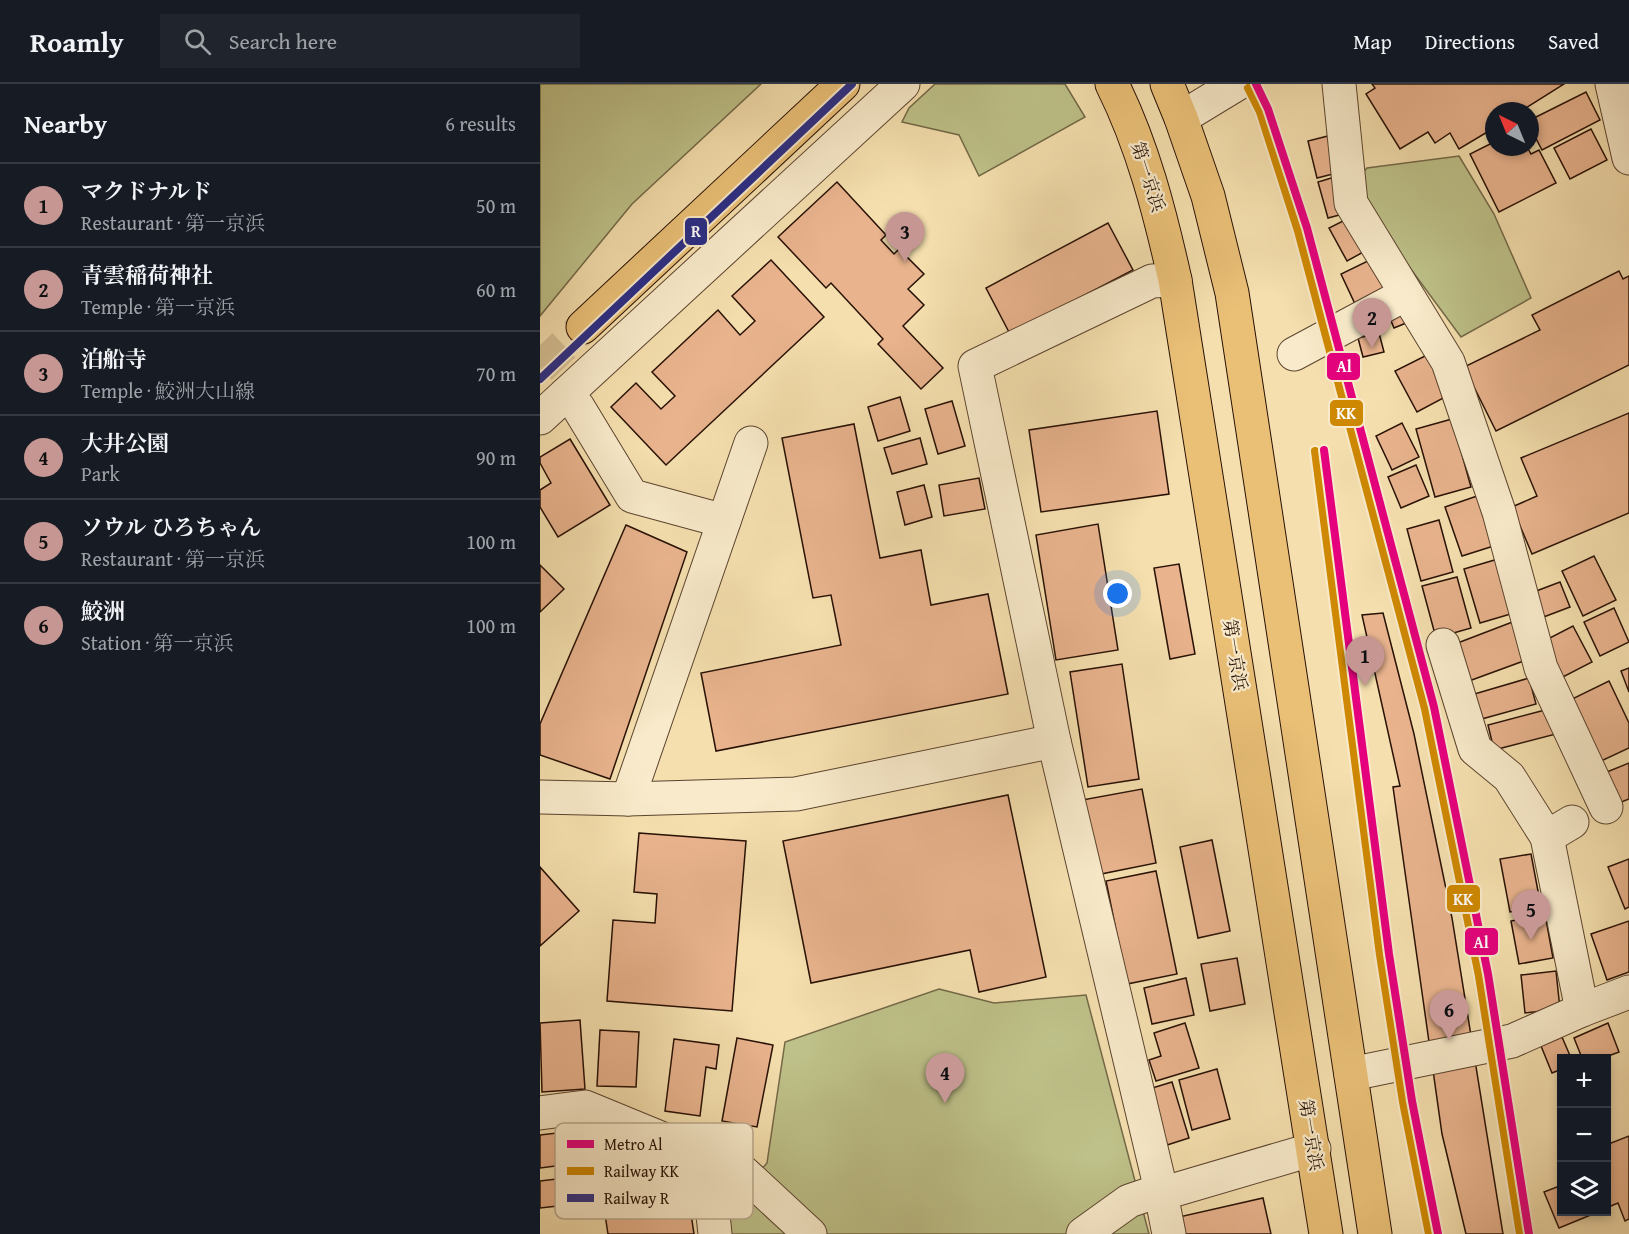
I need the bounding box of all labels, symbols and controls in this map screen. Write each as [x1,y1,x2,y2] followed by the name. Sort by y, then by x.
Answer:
[160,14,580,68] search box
[30,21,124,62] text: Roamly
[181,25,214,58] icon: search
[229,25,337,57] text: Search here
[1353,26,1392,57] text: Map
[1425,26,1515,57] text: Directions
[1548,26,1599,57] text: Saved
[1485,102,1539,156] north arrow
[24,104,107,143] text: Nearby
[445,109,516,138] text: 6 results
[1125,138,1172,215] street label: 第一京浜
[81,175,212,207] text: マクドナルド
[38,191,49,220] text: 1
[476,191,516,220] text: 50 m
[81,208,265,237] text: Restaurant · 第一京浜
[886,212,925,262] pin: 3
[684,217,708,246] line badge: R
[691,219,701,243] text: R
[81,259,213,291] text: 青雲稲荷神社
[38,275,49,304] text: 2
[476,275,516,304] text: 60 m
[81,292,235,321] text: Temple · 第一京浜
[1352,298,1392,348] pin: 2
[81,343,147,375] text: 泊船寺
[1326,352,1361,381] line badge: Al
[1336,354,1352,378] text: Al
[38,359,49,388] text: 3
[476,359,516,388] text: 70 m
[81,376,255,405] text: Temple · 鮫洲大山線
[1329,399,1364,427] line badge: KK
[1336,401,1357,425] text: KK
[81,427,169,459] text: 大井公園
[38,443,49,472] text: 4
[476,443,516,472] text: 90 m
[81,459,120,488] text: Park
[81,511,261,543] text: ソウル ひろちゃん
[38,527,49,556] text: 5
[466,527,516,556] text: 100 m
[81,544,265,573] text: Restaurant · 第一京浜
[1103,579,1132,608] your location
[81,595,125,627] text: 鮫洲
[38,611,49,640] text: 6
[466,611,516,640] text: 100 m
[1217,617,1254,693] street label: 第一京浜
[81,628,234,657] text: Station · 第一京浜
[1346,636,1384,686] pin: 1
[1446,884,1481,913] line badge: KK
[1453,887,1474,911] text: KK
[1512,890,1550,940] pin: 5
[1464,927,1499,956] line badge: Al
[1473,930,1489,954] text: Al
[1430,990,1468,1040] pin: 6
[926,1054,964,1103] pin: 4
[1557,1054,1611,1216] map controls
[1557,1054,1611,1108] button: +
[1293,1097,1330,1173] street label: 第一京浜
[1557,1108,1611,1162] button: −
[555,1123,753,1219] legend
[604,1132,663,1156] text: Metro Al
[604,1159,679,1183] text: Railway KK
[1557,1162,1611,1216] button: layers
[604,1186,670,1210] text: Railway R

